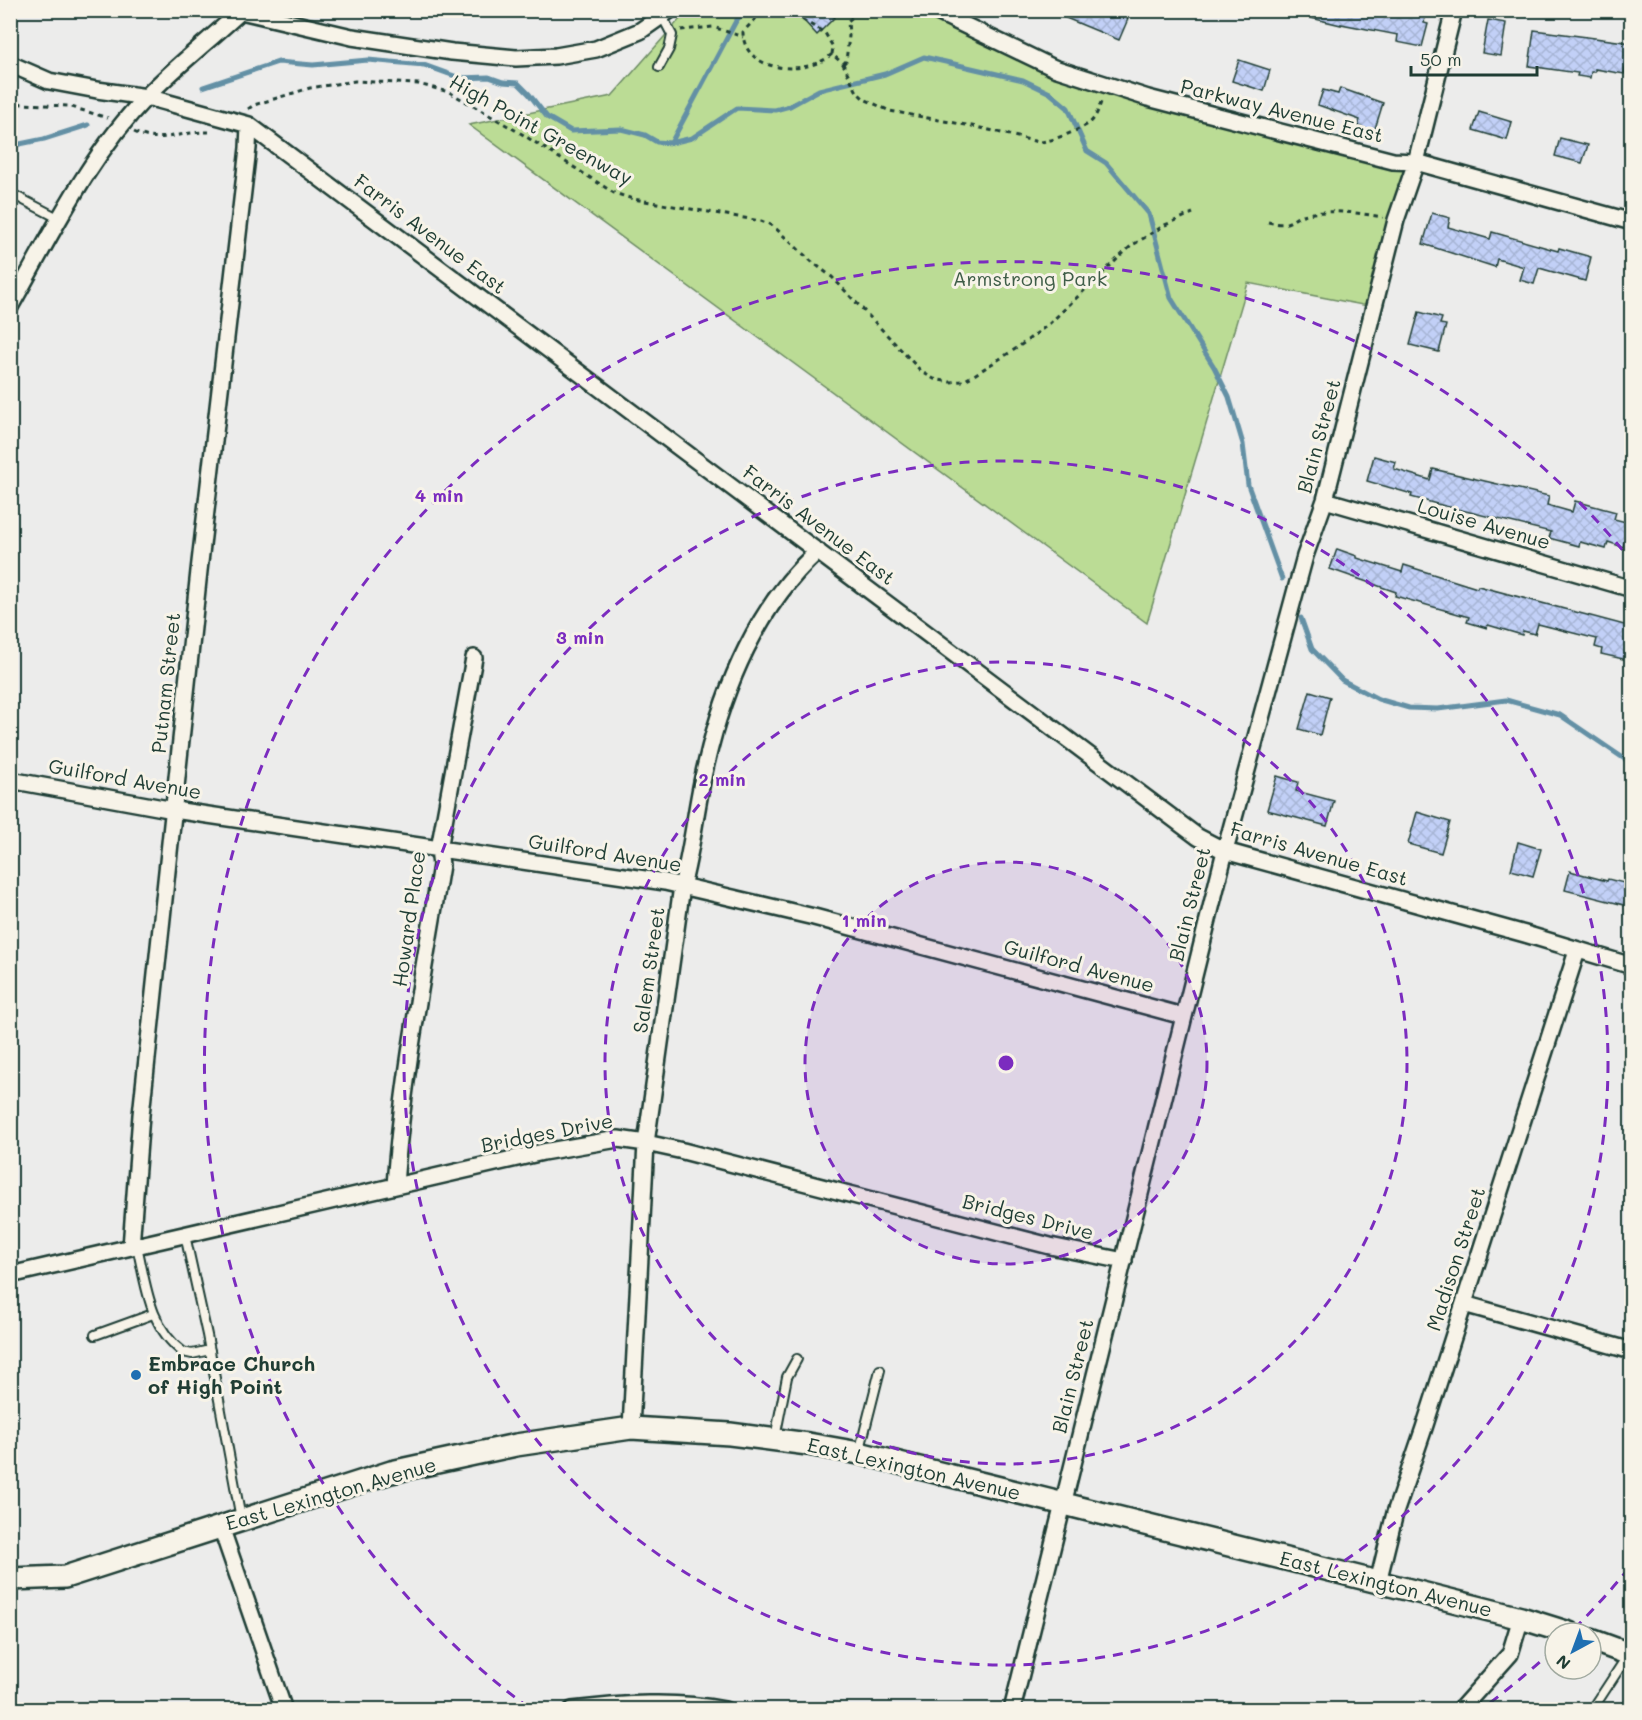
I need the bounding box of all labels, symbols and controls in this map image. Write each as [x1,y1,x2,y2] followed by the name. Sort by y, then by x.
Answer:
[1411,39,1537,77] scale bar
[1420,47,1462,71] text: 50 m
[445,68,638,190] street label: High Point Greenway
[1178,72,1386,148] street label: Parkway Avenue East
[349,167,512,299] street label: Farris Avenue East
[953,265,1107,291] park label: Armstrong Park
[1290,376,1346,496] street label: Blain Street
[738,458,901,590] street label: Farris Avenue East
[415,483,463,507] text: 4 min
[1415,492,1554,554] street label: Louise Avenue
[145,611,185,755] street label: Putnam Street
[556,625,604,649] text: 3 min
[47,752,204,804] street label: Guilford Avenue
[698,767,746,791] text: 2 min
[1227,815,1411,891] street label: Farris Avenue East
[527,827,684,877] street label: Guilford Avenue
[1162,844,1216,964] street label: Blain Street
[386,849,430,989] street label: Howard Place
[626,905,670,1035] street label: Salem Street
[841,908,887,932] text: 1 min
[1001,932,1157,998] street label: Guilford Avenue
[996,1053,1016,1073] centre of rings
[478,1106,615,1158] street label: Bridges Drive
[1420,1183,1491,1334] street label: Madison Street
[960,1187,1097,1245] street label: Bridges Drive
[1045,1316,1099,1436] street label: Blain Street
[148,1350,315,1399] place label: Embrace Church of High Point
[129,1368,143,1382] marker: Embrace Church of High Point
[805,1431,1023,1505] street label: East Lexington Avenue
[222,1450,439,1536] street label: East Lexington Avenue
[1277,1544,1495,1622] street label: East Lexington Avenue
[1543,1621,1603,1681] north arrow
[1551,1651,1574,1675] text: N

